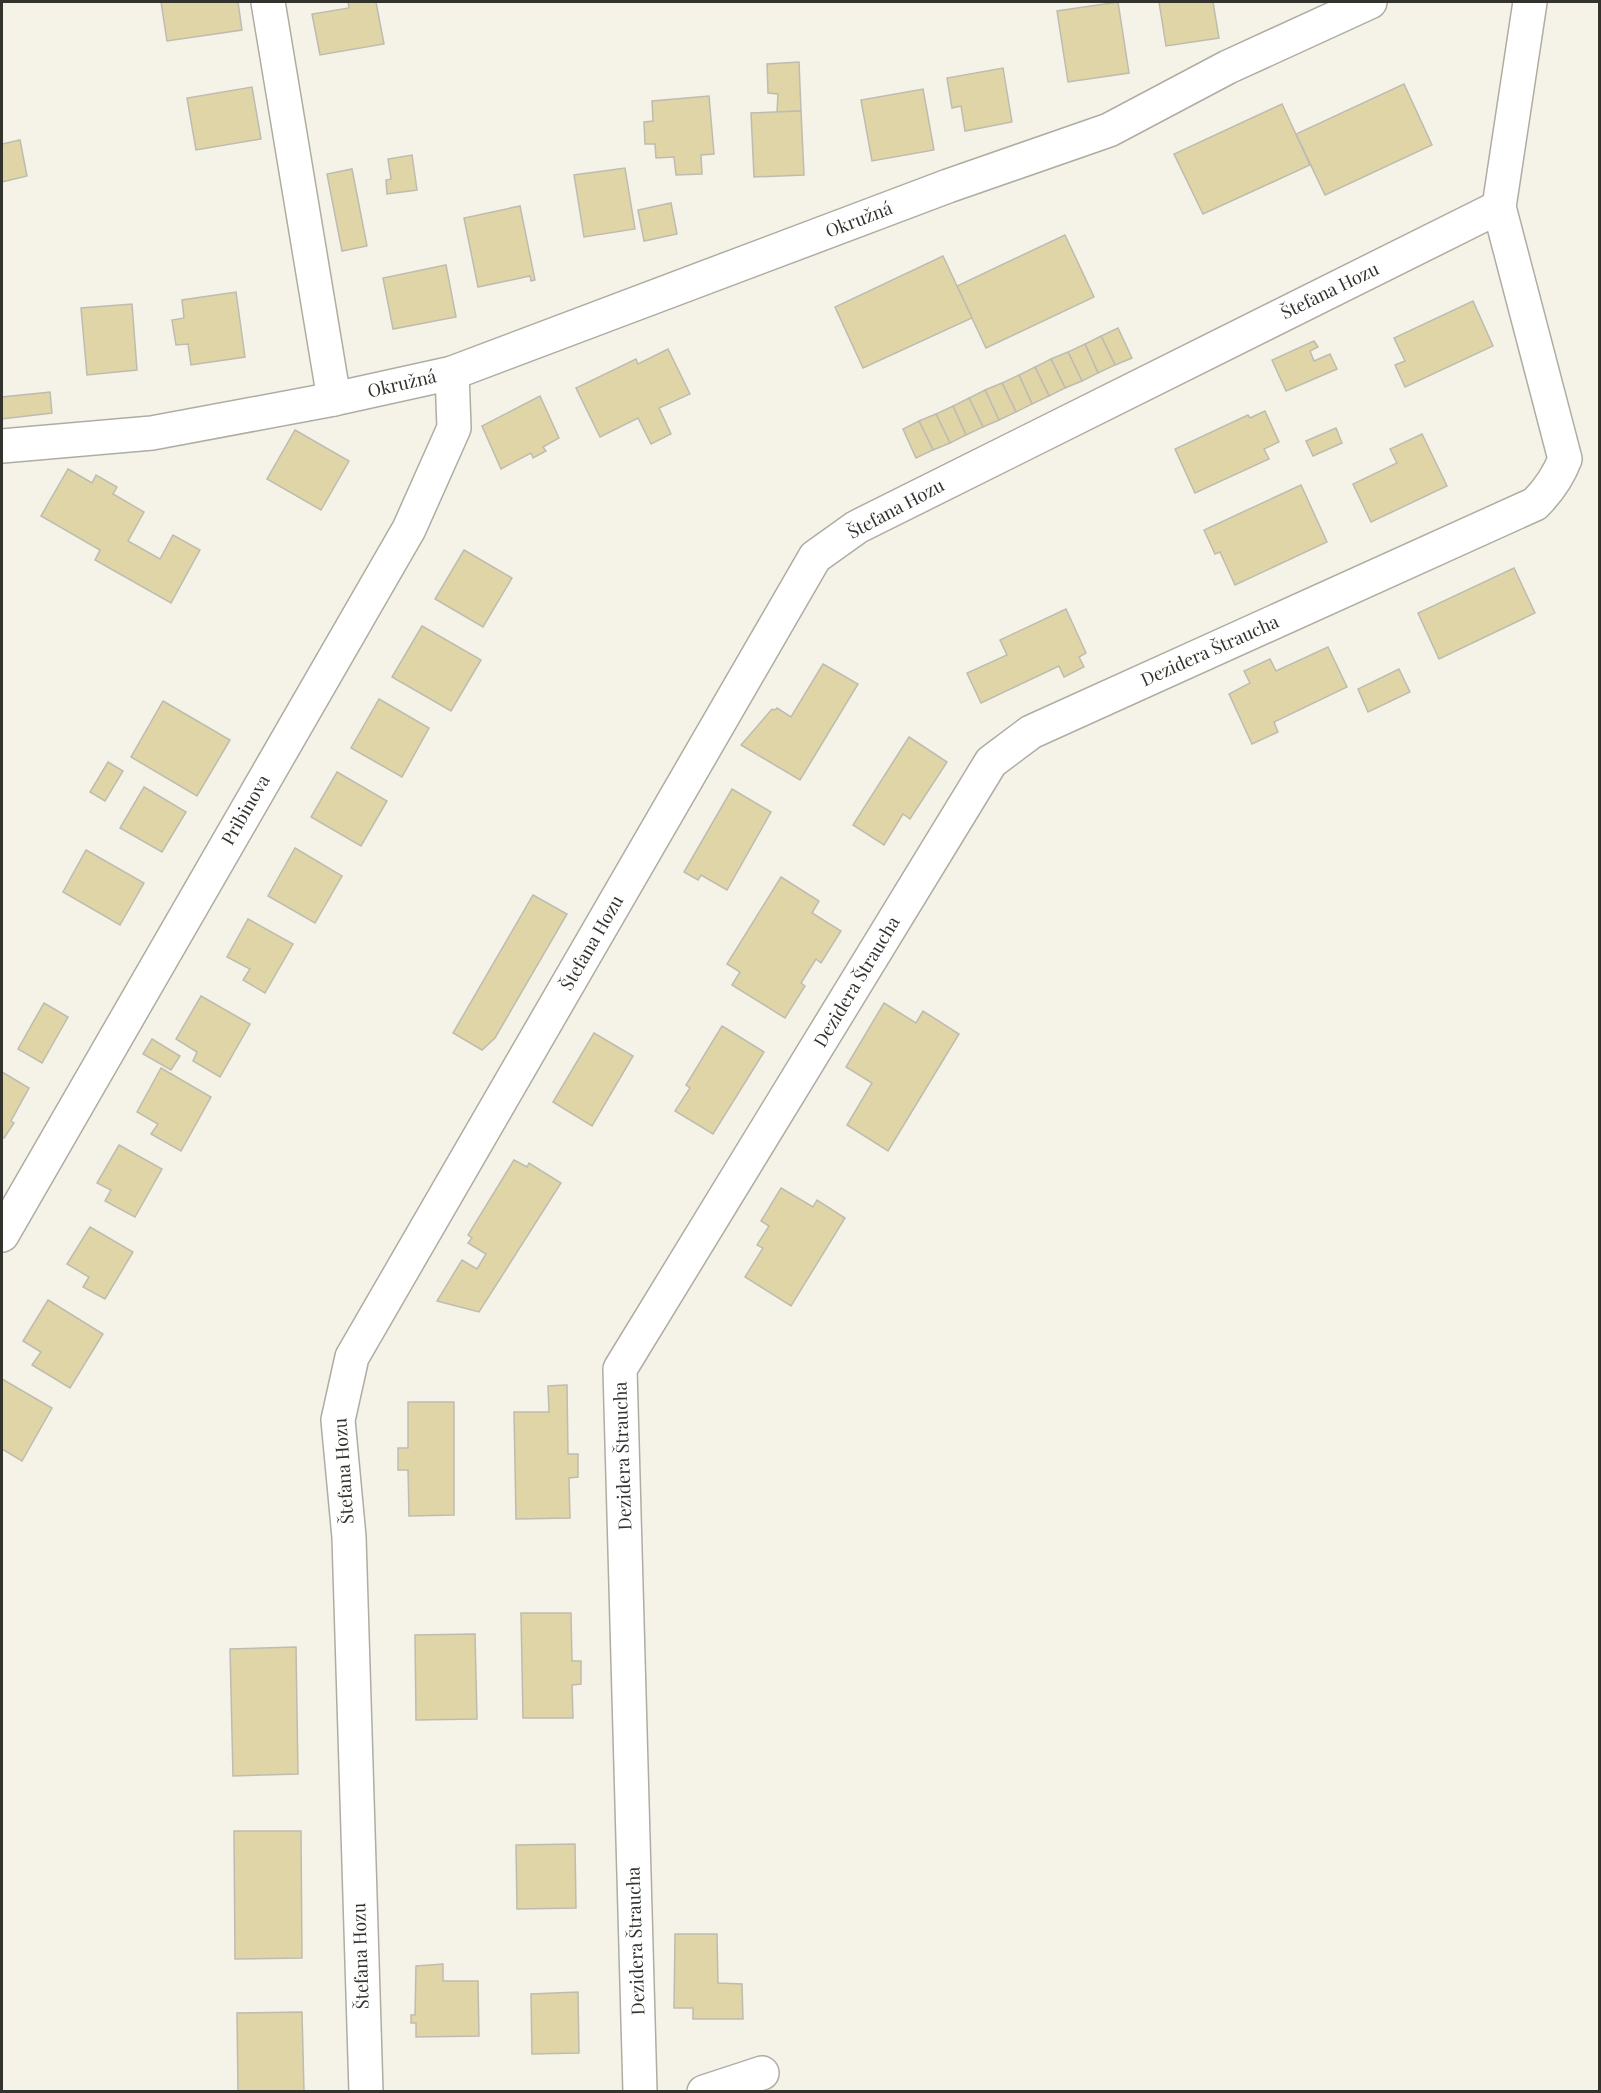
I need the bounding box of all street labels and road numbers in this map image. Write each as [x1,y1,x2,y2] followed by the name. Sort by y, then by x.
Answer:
[822,195,896,243] street label: Okružná
[1277,256,1383,324] street label: Štefana Hozu
[365,363,439,403] street label: Okružná
[843,472,949,544] street label: Štefana Hozu
[1137,609,1282,691] street label: Dezidera Štraucha
[215,770,275,849] street label: Pribinova
[554,890,628,995] street label: Štefana Hozu
[808,912,905,1051] street label: Dezidera Štraucha
[607,1381,637,1531] street label: Dezidera Štraucha
[327,1417,359,1525] street label: Štefana Hozu
[620,1866,650,2016] street label: Dezidera Štraucha
[346,1902,374,2010] street label: Štefana Hozu

